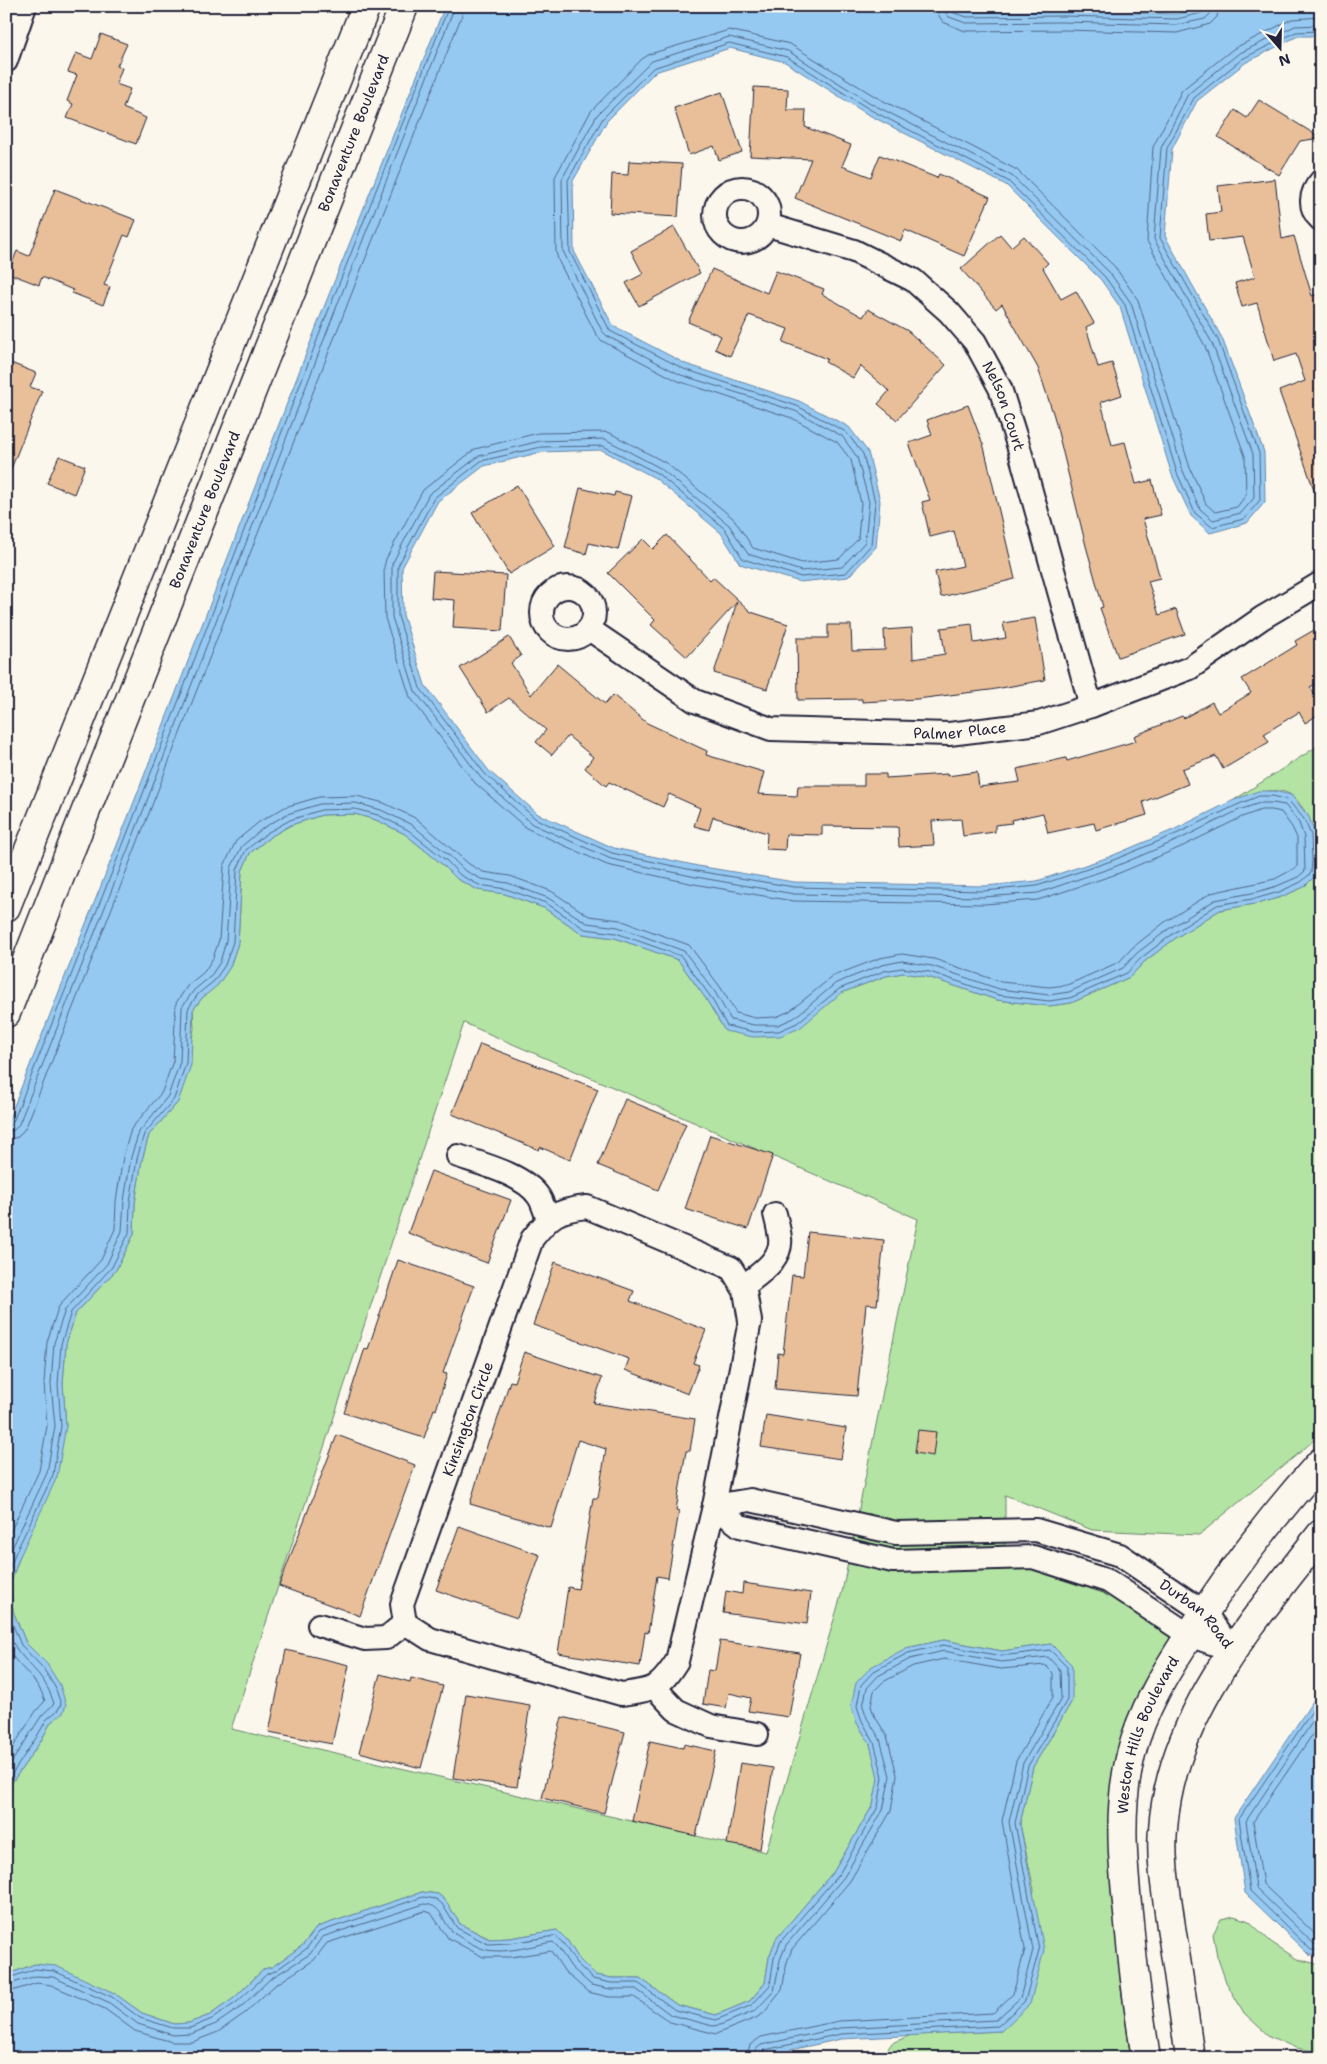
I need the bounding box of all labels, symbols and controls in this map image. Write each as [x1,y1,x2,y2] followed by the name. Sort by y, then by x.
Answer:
[1254,22,1304,72] north arrow
[1276,50,1293,71] text: N
[314,51,394,215] street label: Bonaventure Boulevard
[977,358,1029,453] street label: Nelson Court
[165,428,245,592] street label: Bonaventure Boulevard
[913,717,1007,744] street label: Palmer Place
[438,1359,498,1479] street label: Kinsington Circle
[1155,1575,1238,1653] street label: Durban Road
[1113,1652,1184,1815] street label: Weston Hills Boulevard

